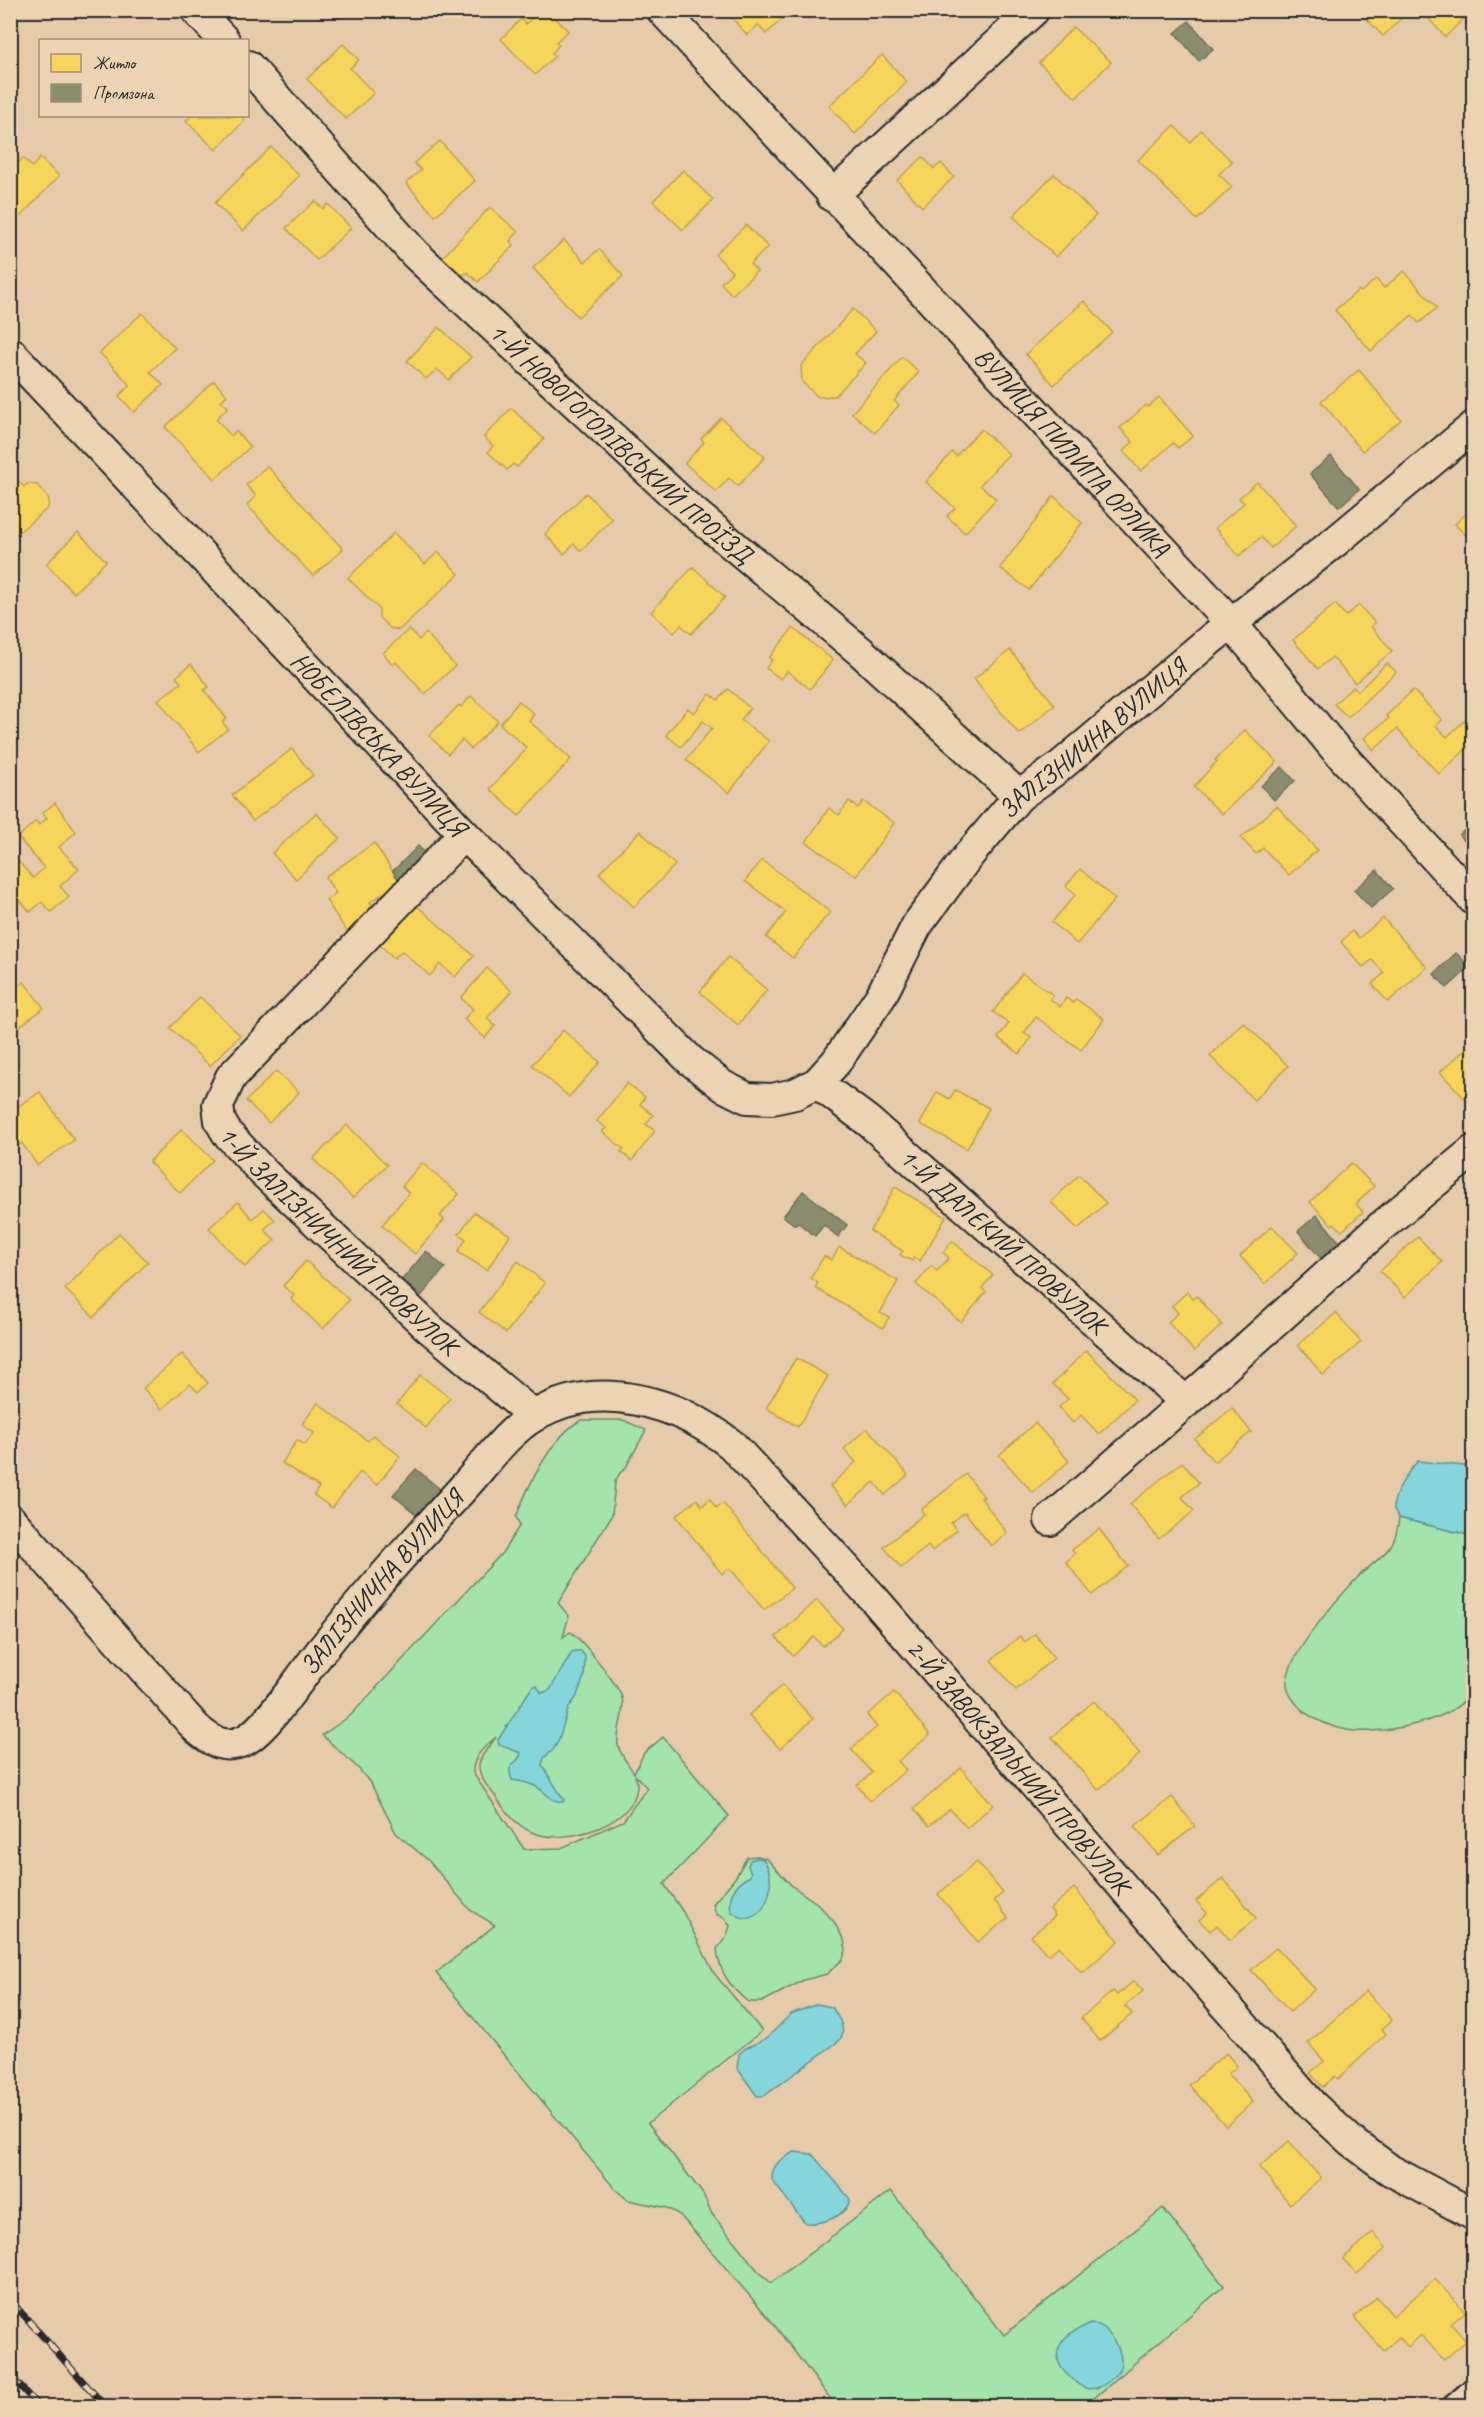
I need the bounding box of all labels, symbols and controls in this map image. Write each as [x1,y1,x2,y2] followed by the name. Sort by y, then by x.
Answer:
[39,39,249,117] legend
[93,52,137,74] text: Житло
[93,82,155,104] text: Промзона
[483,315,760,572] street label: 1-Й НОВОГОГОЛІВСЬКИЙ ПРОЇЗД
[967,341,1178,564] street label: ВУЛИЦЯ ПИЛИПА ОРЛИКА
[284,644,476,846] street label: НОБЕЛІВСЬКА ВУЛИЦЯ
[991,648,1195,825] street label: ЗАЛІЗНИЧНА ВУЛИЦЯ
[212,1119,468,1364] street label: 1-Й ЗАЛІЗНИЧНИЙ ПРОВУЛОК
[893,1140,1116,1343] street label: 1-Й ДАЛЕКИЙ ПРОВУЛОК
[292,1480,473,1681] street label: ЗАЛІЗНИЧНА ВУЛИЦЯ
[899,1632,1140,1903] street label: 2-Й ЗАВОКЗАЛЬНИЙ ПРОВУЛОК

